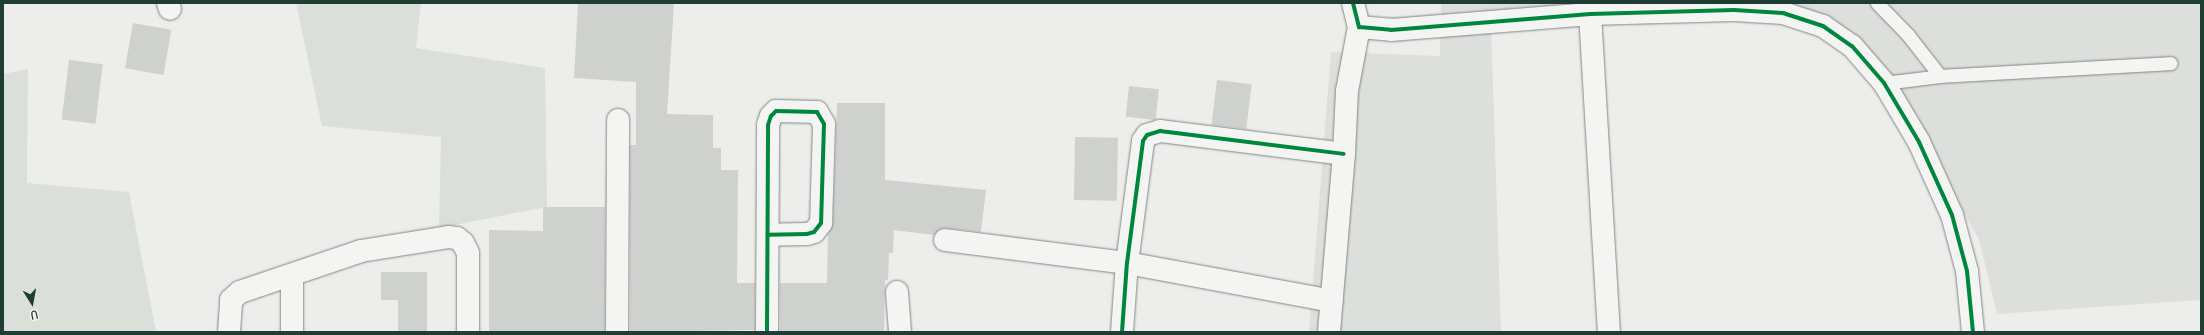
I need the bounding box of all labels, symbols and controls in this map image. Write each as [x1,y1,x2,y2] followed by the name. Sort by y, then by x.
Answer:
[12,283,52,323] north arrow
[29,307,39,322] text: U

